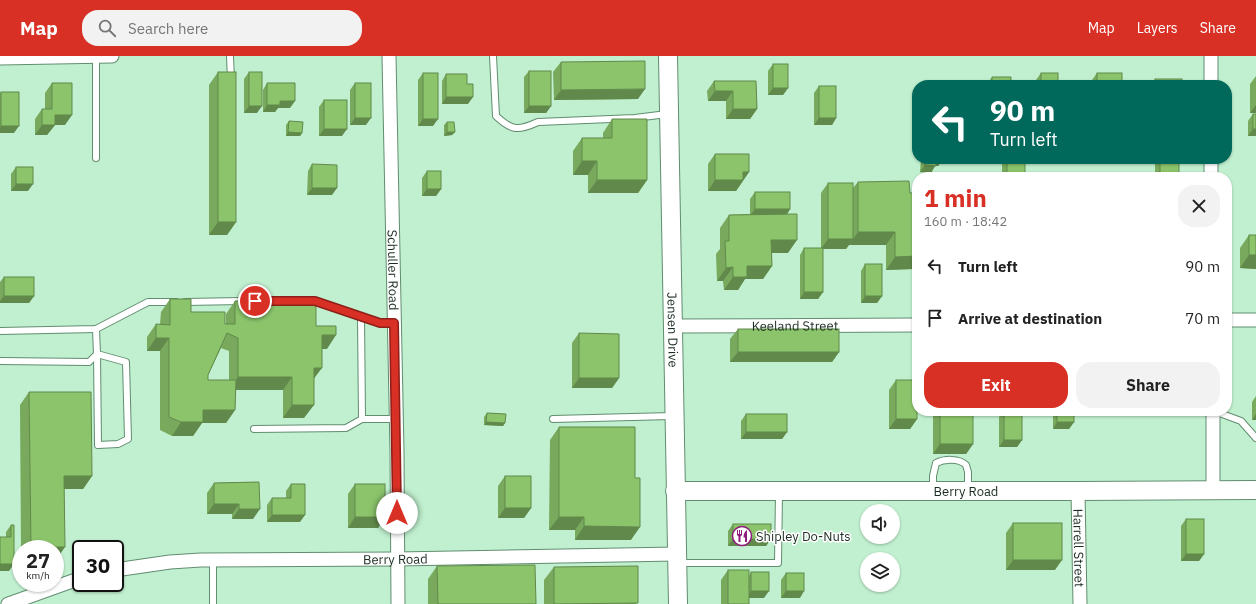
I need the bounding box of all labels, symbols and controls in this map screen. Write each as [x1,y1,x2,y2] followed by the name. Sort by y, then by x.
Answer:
[82,10,362,46] search box
[20,16,58,40] text: Map
[96,17,118,39] icon: search
[128,19,208,38] text: Search here
[1088,19,1115,37] text: Map
[1137,19,1178,37] text: Layers
[1200,19,1236,37] text: Share
[990,92,1055,129] text: 90 m
[924,96,976,148] icon: left
[990,128,1058,151] text: Turn left
[924,182,987,214] text: 1 min
[1178,185,1220,227] button: close
[924,213,1007,230] text: 160 m · 18:42
[384,229,403,311] street label: Schuller Road
[924,255,946,277] icon: left
[958,257,1018,276] text: Turn left
[1185,257,1220,276] text: 90 m
[238,284,272,318] pin
[244,290,266,312] icon: arrive
[664,292,682,368] street label: Jensen Drive
[924,307,946,329] icon: arrive
[958,309,1102,328] text: Arrive at destination
[1185,309,1220,328] text: 70 m
[752,317,838,334] street label: Keeland Street
[924,362,1068,408] button: Exit
[1076,362,1220,408] button: Share
[934,483,998,500] street label: Berry Road
[376,492,418,534] position arrow
[860,504,900,592] map controls
[860,504,900,544] button: sound
[1070,509,1088,587] street label: Harrell Street
[731,525,753,547] restaurant icon: Shipley Do-Nuts
[756,528,851,545] place label: Shipley Do-Nuts
[72,540,124,592] speed limit sign: 30
[26,547,50,574] text: 27
[363,550,428,568] street label: Berry Road
[860,552,900,592] button: layers
[26,569,50,582] text: km/h

